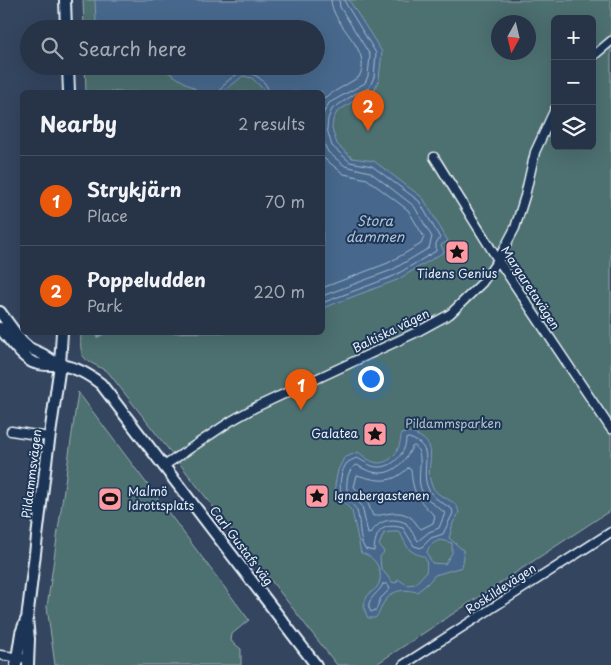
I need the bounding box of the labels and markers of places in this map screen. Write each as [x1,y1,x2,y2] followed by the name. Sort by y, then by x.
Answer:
[352,90,384,131] pin: 2
[444,239,470,265] place icon: Tidens Genius
[417,264,498,282] place label: Tidens Genius
[285,369,317,410] pin: 1
[362,421,388,447] place icon: Galatea
[311,424,359,442] place label: Galatea
[128,482,195,514] place label: Malmö Idrottsplats
[304,483,330,509] place icon: Ignabergastenen
[97,486,123,512] sports icon: Malmö Idrottsplats
[334,486,430,504] place label: Ignabergastenen

